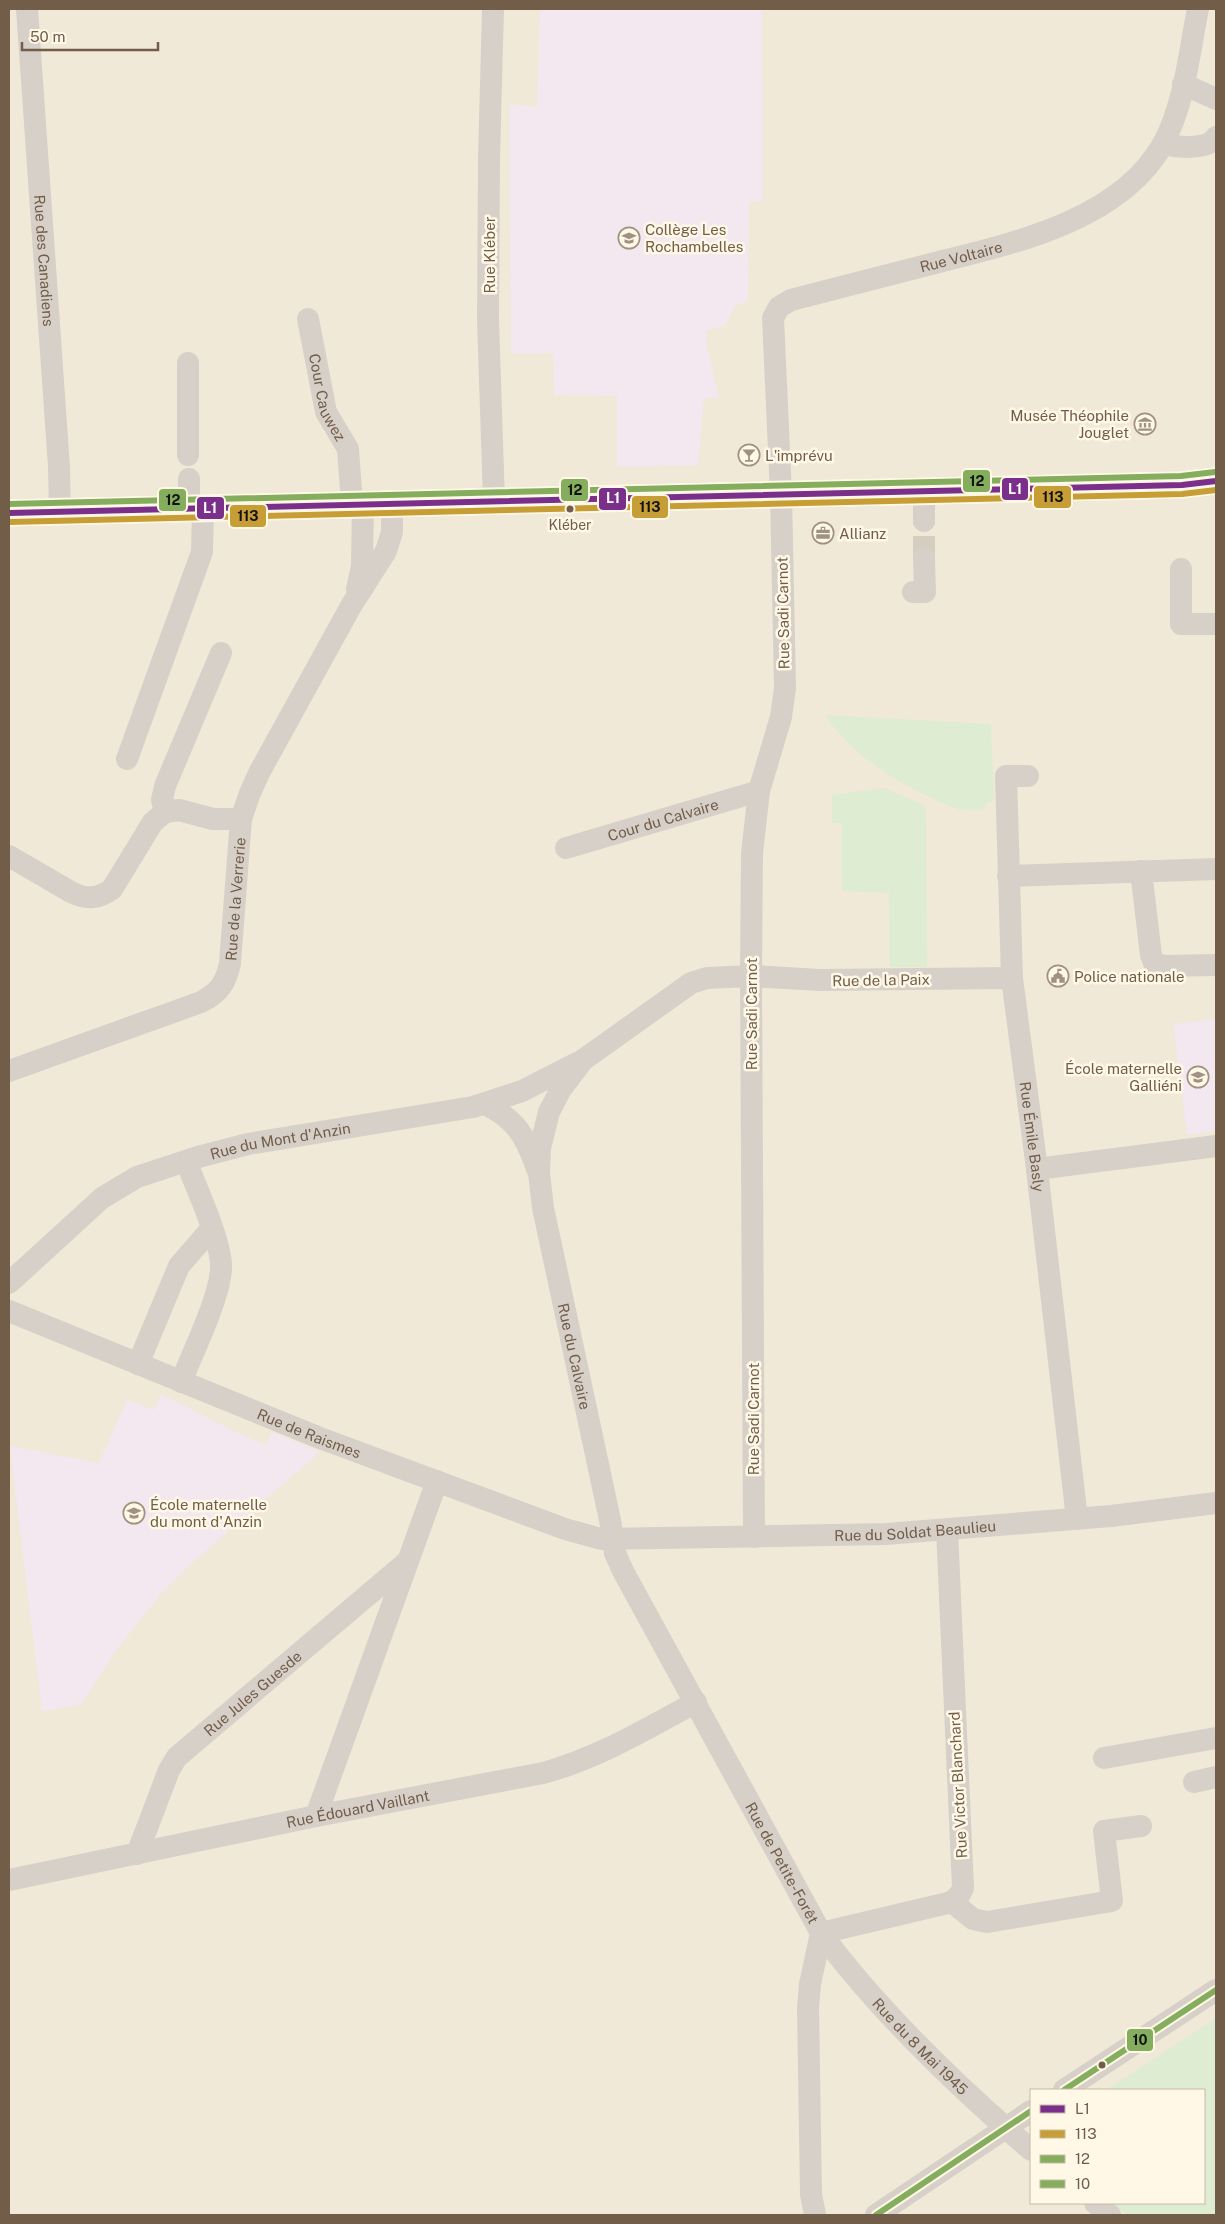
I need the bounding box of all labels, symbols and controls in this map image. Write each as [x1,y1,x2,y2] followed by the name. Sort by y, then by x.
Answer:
[22,20,159,52] scale bar
[30,28,65,45] text: 50 m
[31,194,58,327] street label: Rue des Canadiens
[481,216,498,293] street label: Rue Kléber
[645,221,743,255] place label: Collège Les Rochambelles
[617,226,641,250] school or university icon: Collège Les Rochambelles
[918,238,1004,275] street label: Rue Voltaire
[306,352,350,444] street label: Cour Cauwez
[1010,407,1129,441] place label: Musée Théophile Jouglet
[1133,412,1157,436] museum icon: Musée Théophile Jouglet
[737,443,761,467] bar icon: L'imprévu
[765,447,833,464] place label: L'imprévu
[962,469,991,493] line badge: 12
[970,473,985,489] text: 12
[1001,477,1029,501] line badge: L1
[560,478,589,502] line badge: 12
[1008,481,1022,497] text: L1
[568,482,583,498] text: 12
[1033,485,1072,509] line badge: 113
[598,487,627,511] line badge: L1
[158,488,187,512] line badge: 12
[1042,489,1064,505] text: 113
[606,490,620,506] text: L1
[166,492,181,508] text: 12
[631,495,669,519] line badge: 113
[196,496,225,520] line badge: L1
[639,499,661,515] text: 113
[203,500,217,516] text: L1
[229,504,267,528] line badge: 113
[565,504,575,514] marker: Kléber
[237,508,259,524] text: 113
[548,517,592,533] place label: Kléber
[811,521,835,545] office icon: Allianz
[839,525,886,542] place label: Allianz
[774,556,792,669] street label: Rue Sadi Carnot
[605,795,720,844] street label: Cour du Calvaire
[222,837,248,961] street label: Rue de la Verrerie
[743,958,760,1070] street label: Rue Sadi Carnot
[1046,964,1070,988] public building icon: Police nationale
[1074,968,1184,985] place label: Police nationale
[832,971,930,989] street label: Rue de la Paix
[1065,1060,1182,1094] place label: École maternelle Galliéni
[1186,1065,1210,1089] school or university icon: École maternelle Galliéni
[1017,1080,1048,1193] street label: Rue Émile Basly
[208,1119,352,1162] street label: Rue du Mont d'Anzin
[555,1302,595,1411] street label: Rue du Calvaire
[745,1363,762,1475] street label: Rue Sadi Carnot
[255,1405,363,1461] street label: Rue de Raismes
[150,1496,267,1530] place label: École maternelle du mont d'Anzin
[122,1501,146,1525] school or university icon: École maternelle du mont d'Anzin
[834,1517,997,1543] street label: Rue du Soldat Beaulieu
[200,1647,305,1739] street label: Rue Jules Guesde
[946,1711,970,1859] street label: Rue Victor Blanchard
[285,1786,431,1830] street label: Rue Édouard Vaillant
[743,1799,823,1926] street label: Rue de Petite-Forêt
[869,1994,972,2098] street label: Rue du 8 Mai 1945
[1126,2028,1154,2052] line badge: 10
[1132,2032,1148,2048] text: 10
[1097,2060,1107,2070] unlabelled marker
[1030,2089,1205,2204] legend
[1075,2100,1090,2117] text: L1
[1075,2125,1097,2142] text: 113
[1075,2150,1090,2167] text: 12
[1075,2175,1090,2192] text: 10

